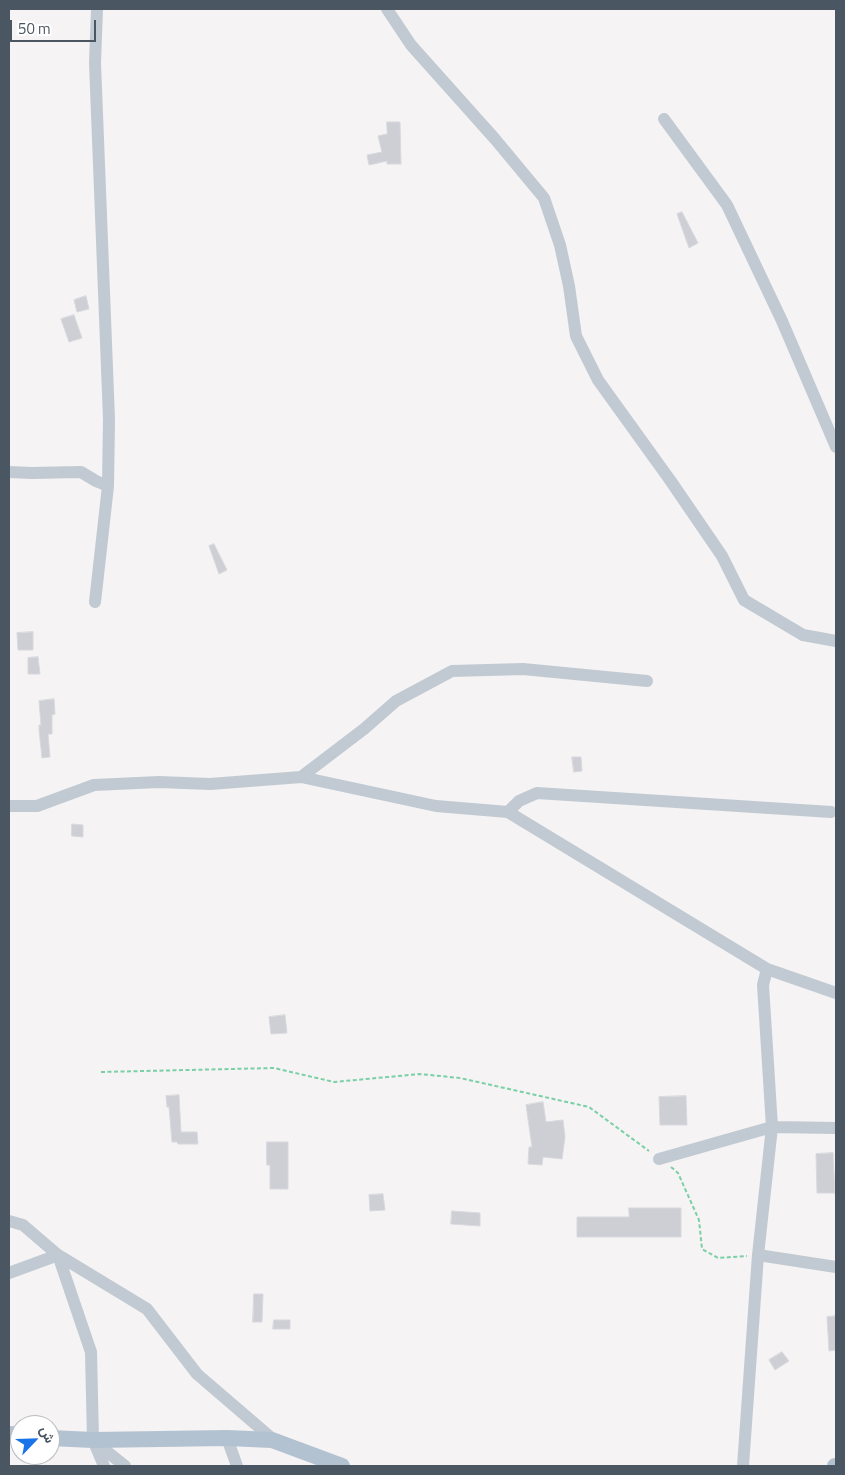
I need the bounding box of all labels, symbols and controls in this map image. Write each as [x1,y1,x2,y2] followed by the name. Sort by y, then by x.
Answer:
[12,10,99,42] scale bar
[18,17,51,40] text: 50 m
[10,1415,60,1465] north arrow
[35,1422,61,1446] text: ش

